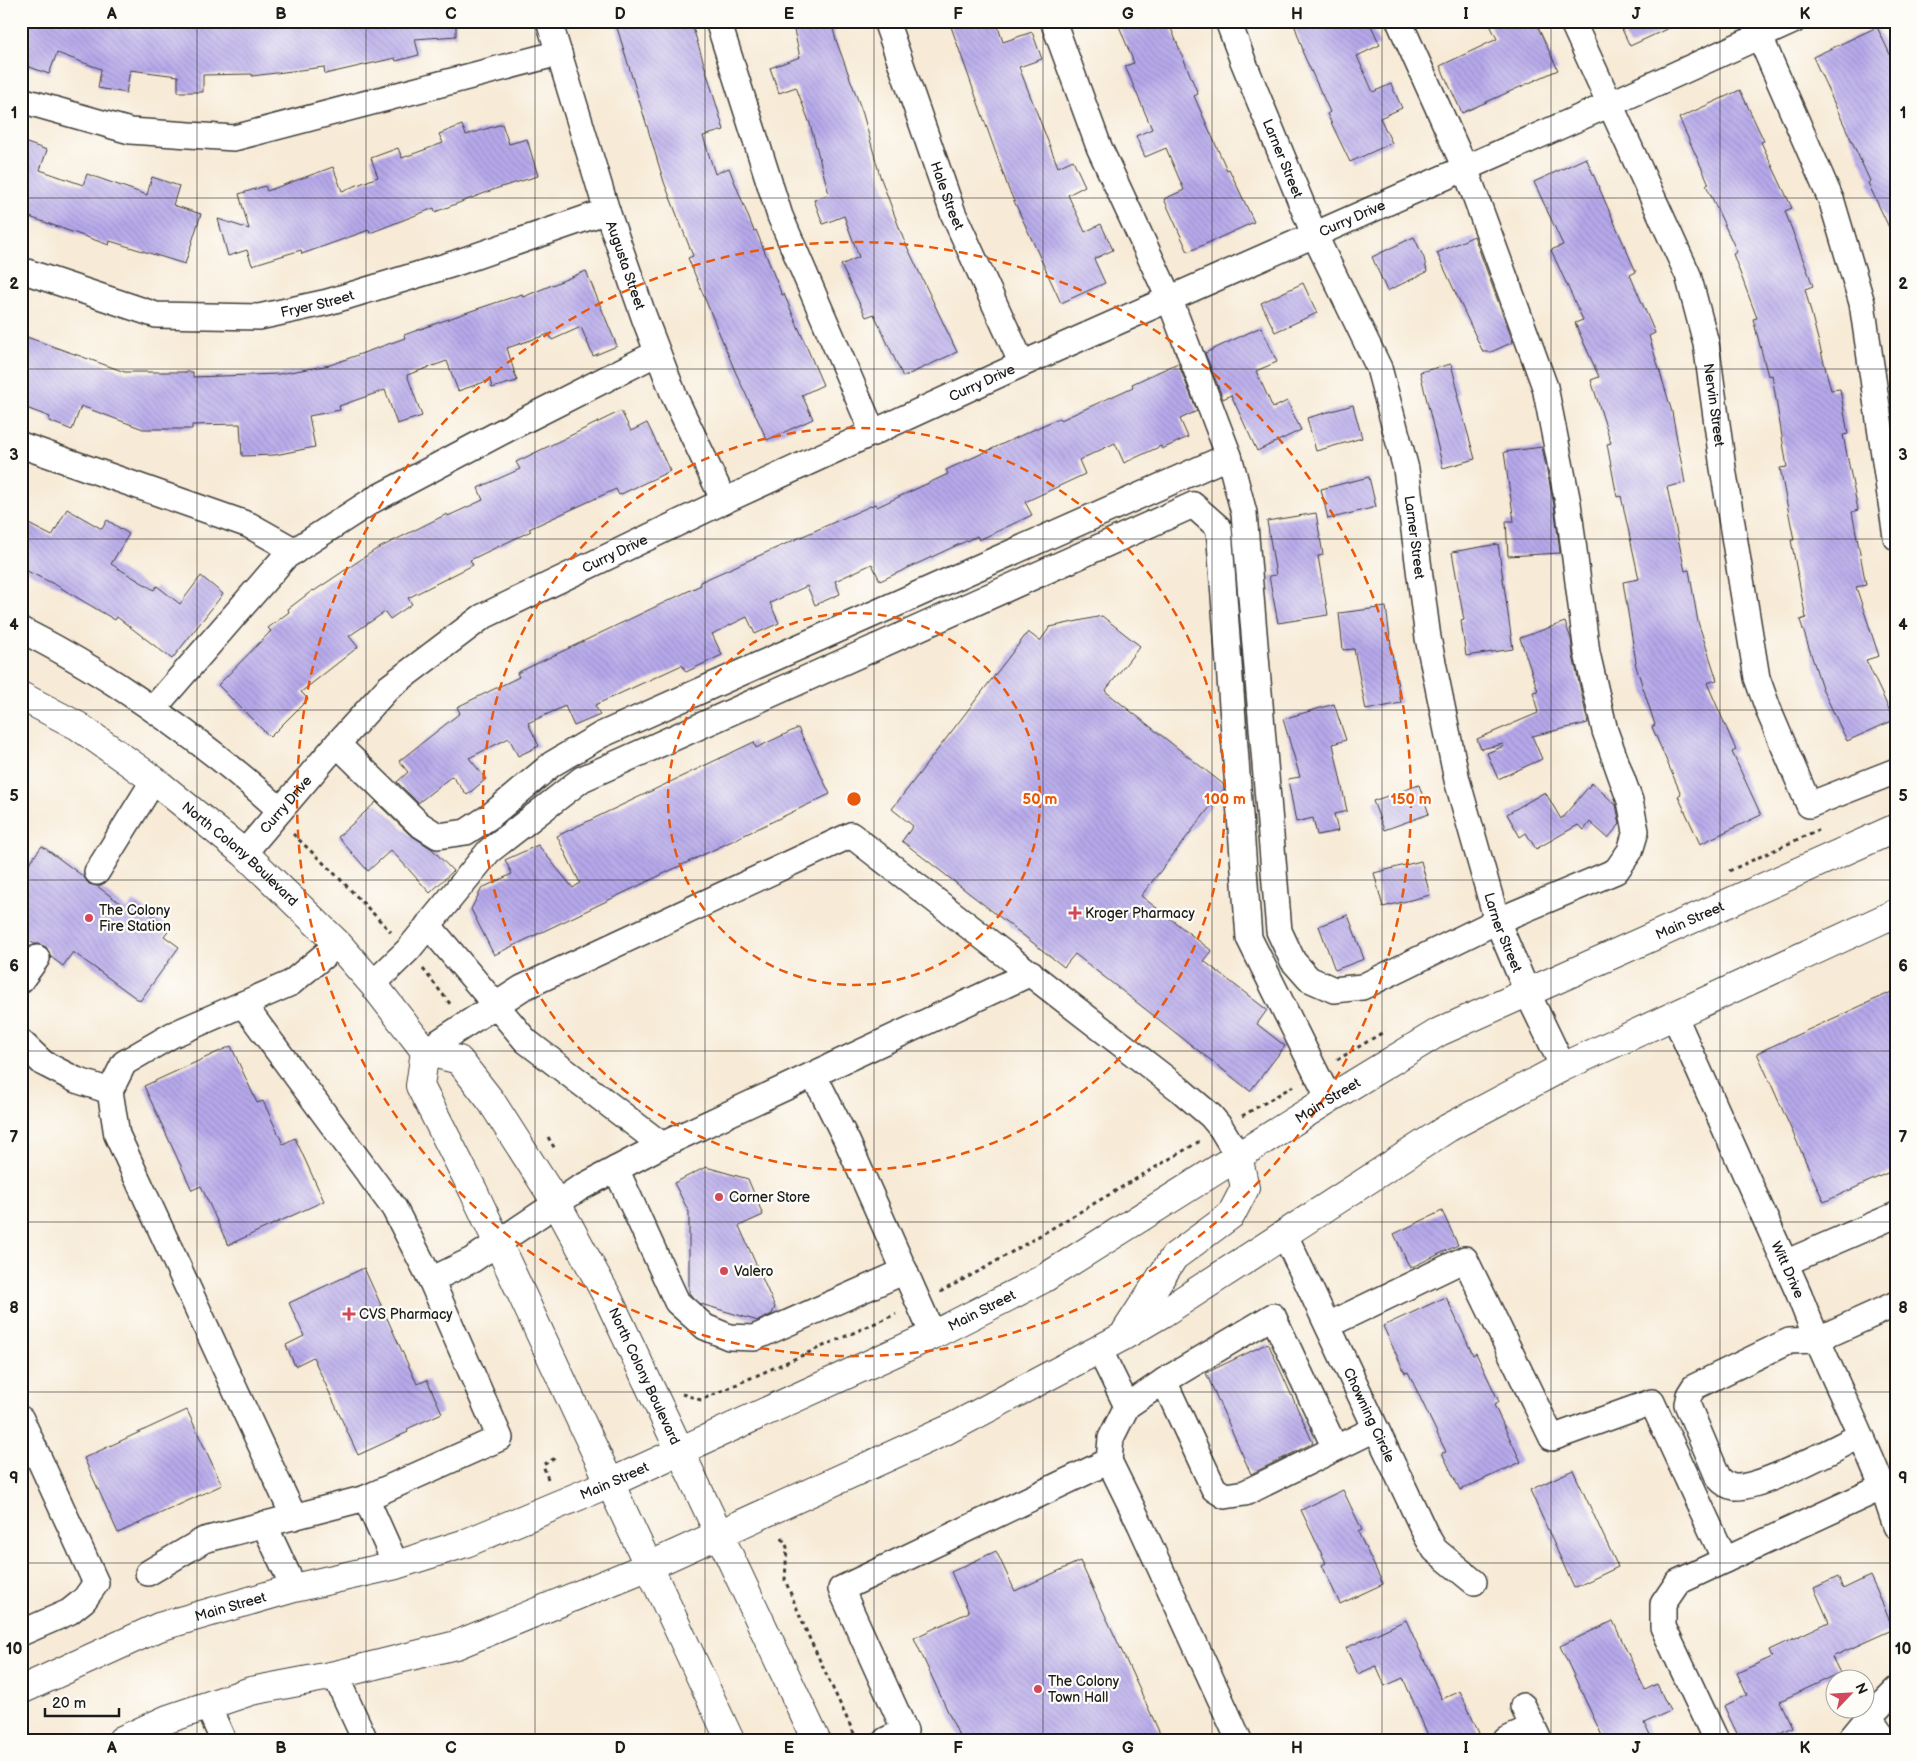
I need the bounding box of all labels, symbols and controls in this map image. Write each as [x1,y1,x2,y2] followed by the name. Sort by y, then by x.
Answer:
[106,5,117,24] text: A
[275,5,287,24] text: B
[445,5,457,24] text: C
[614,5,626,24] text: D
[784,5,794,24] text: E
[953,5,963,24] text: F
[1122,5,1134,24] text: G
[1291,5,1303,24] text: H
[1463,5,1469,24] text: I
[1632,5,1641,24] text: J
[1800,5,1811,24] text: K
[11,104,17,123] text: 1
[1900,104,1906,123] text: 1
[1259,116,1307,201] street label: Larner Street
[927,159,968,233] street label: Hale Street
[1316,196,1388,240] street label: Curry Drive
[603,218,649,312] street label: Augusta Street
[9,275,19,294] text: 2
[1898,275,1908,294] text: 2
[279,286,357,321] street label: Fryer Street
[946,360,1018,405] street label: Curry Drive
[1700,362,1729,448] street label: Nervin Street
[9,446,19,465] text: 3
[1898,446,1908,465] text: 3
[1401,495,1429,581] street label: Larner Street
[579,530,650,576] street label: Curry Drive
[9,616,19,635] text: 4
[1898,616,1908,635] text: 4
[256,772,315,837] street label: Curry Drive
[9,787,19,806] text: 5
[1898,787,1908,806] text: 5
[845,790,863,808] centre of rings
[1023,790,1058,809] text: 50 m
[1204,790,1246,809] text: 100 m
[1390,790,1432,809] text: 150 m
[179,798,302,909] street label: North Colony Boulevard
[1481,891,1526,975] street label: Larner Street
[1653,897,1727,943] street label: Main Street
[99,902,171,935] place label: The Colony Fire Station
[1085,905,1195,922] place label: Kroger Pharmacy
[1069,907,1081,919] marker: Kroger Pharmacy
[83,912,95,924] marker: The Colony Fire Station
[9,957,19,976] text: 6
[1898,957,1908,976] text: 6
[1292,1073,1364,1127] street label: Main Street
[10,1128,19,1147] text: 7
[1899,1128,1908,1147] text: 7
[729,1189,810,1206] place label: Corner Store
[713,1191,725,1203] marker: Corner Store
[1768,1238,1808,1301] street label: Witt Drive
[734,1263,774,1280] place label: Valero
[718,1265,730,1277] marker: Valero
[945,1286,1019,1334] street label: Main Street
[9,1299,19,1318] text: 8
[1898,1299,1908,1318] text: 8
[605,1305,684,1447] street label: North Colony Boulevard
[359,1306,453,1323] place label: CVS Pharmacy
[343,1308,355,1320] marker: CVS Pharmacy
[1340,1365,1399,1465] street label: Chowning Circle
[577,1458,652,1503] street label: Main Street
[9,1469,19,1488] text: 9
[1898,1469,1908,1488] text: 9
[193,1588,269,1625] street label: Main Street
[6,1640,22,1659] text: 10
[1895,1640,1911,1659] text: 10
[1824,1668,1874,1718] north arrow
[1048,1673,1120,1706] place label: The Colony Town Hall
[1851,1680,1871,1697] text: N
[1032,1683,1044,1695] marker: The Colony Town Hall
[45,1686,119,1718] scale bar
[52,1694,86,1713] text: 20 m
[106,1739,117,1758] text: A
[275,1739,287,1758] text: B
[445,1739,457,1758] text: C
[614,1739,626,1758] text: D
[784,1739,794,1758] text: E
[953,1739,963,1758] text: F
[1122,1739,1134,1758] text: G
[1291,1739,1303,1758] text: H
[1463,1739,1469,1758] text: I
[1632,1739,1641,1758] text: J
[1800,1739,1811,1758] text: K

